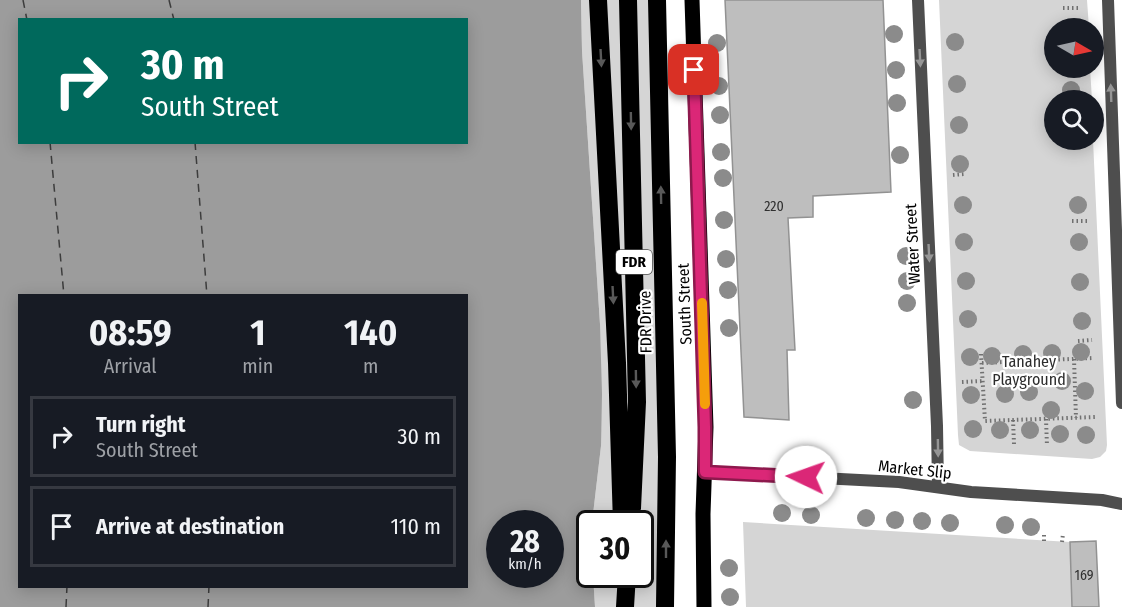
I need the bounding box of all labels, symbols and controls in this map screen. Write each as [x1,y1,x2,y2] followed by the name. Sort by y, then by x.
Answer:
[1044,18,1104,78] north arrow
[1044,18,1104,150] map controls
[141,40,225,90] text: 30 m
[42,42,120,120] icon: right
[668,44,719,95] pin
[596,49,605,68] one-way arrow
[916,49,925,68] one-way arrow
[677,53,710,86] icon: arrive
[1106,83,1116,102] one-way arrow
[1044,90,1104,150] button: search
[141,91,279,123] text: South Street
[626,112,635,131] one-way arrow
[657,186,666,205] one-way arrow
[764,198,784,215] house number: 220
[901,202,924,285] street label: Water Street
[925,244,934,263] one-way arrow
[616,250,652,274] road number: FDR
[674,262,695,345] street label: South Street
[609,286,618,305] one-way arrow
[635,290,656,353] street label: FDR Drive
[89,311,172,355] text: 08:59
[250,311,265,355] text: 1
[344,311,397,355] text: 140
[992,352,1066,389] park label: Tanahey Playground
[104,354,157,378] text: Arrival
[242,354,273,378] text: min
[363,354,378,378] text: m
[632,370,641,389] one-way arrow
[96,411,185,438] text: Turn right
[45,420,78,453] icon: right
[398,423,441,450] text: 30 m
[96,438,198,462] text: South Street
[933,439,942,458] one-way arrow
[774,445,838,509] position arrow
[877,456,953,483] street label: Market Slip
[45,510,78,543] icon: arrive
[576,510,654,588] speed limit sign: 30
[96,513,284,540] text: Arrive at destination
[391,513,441,540] text: 110 m
[510,524,540,560] text: 28
[661,539,671,558] one-way arrow
[508,555,542,573] text: km/h
[1074,567,1094,584] house number: 169

